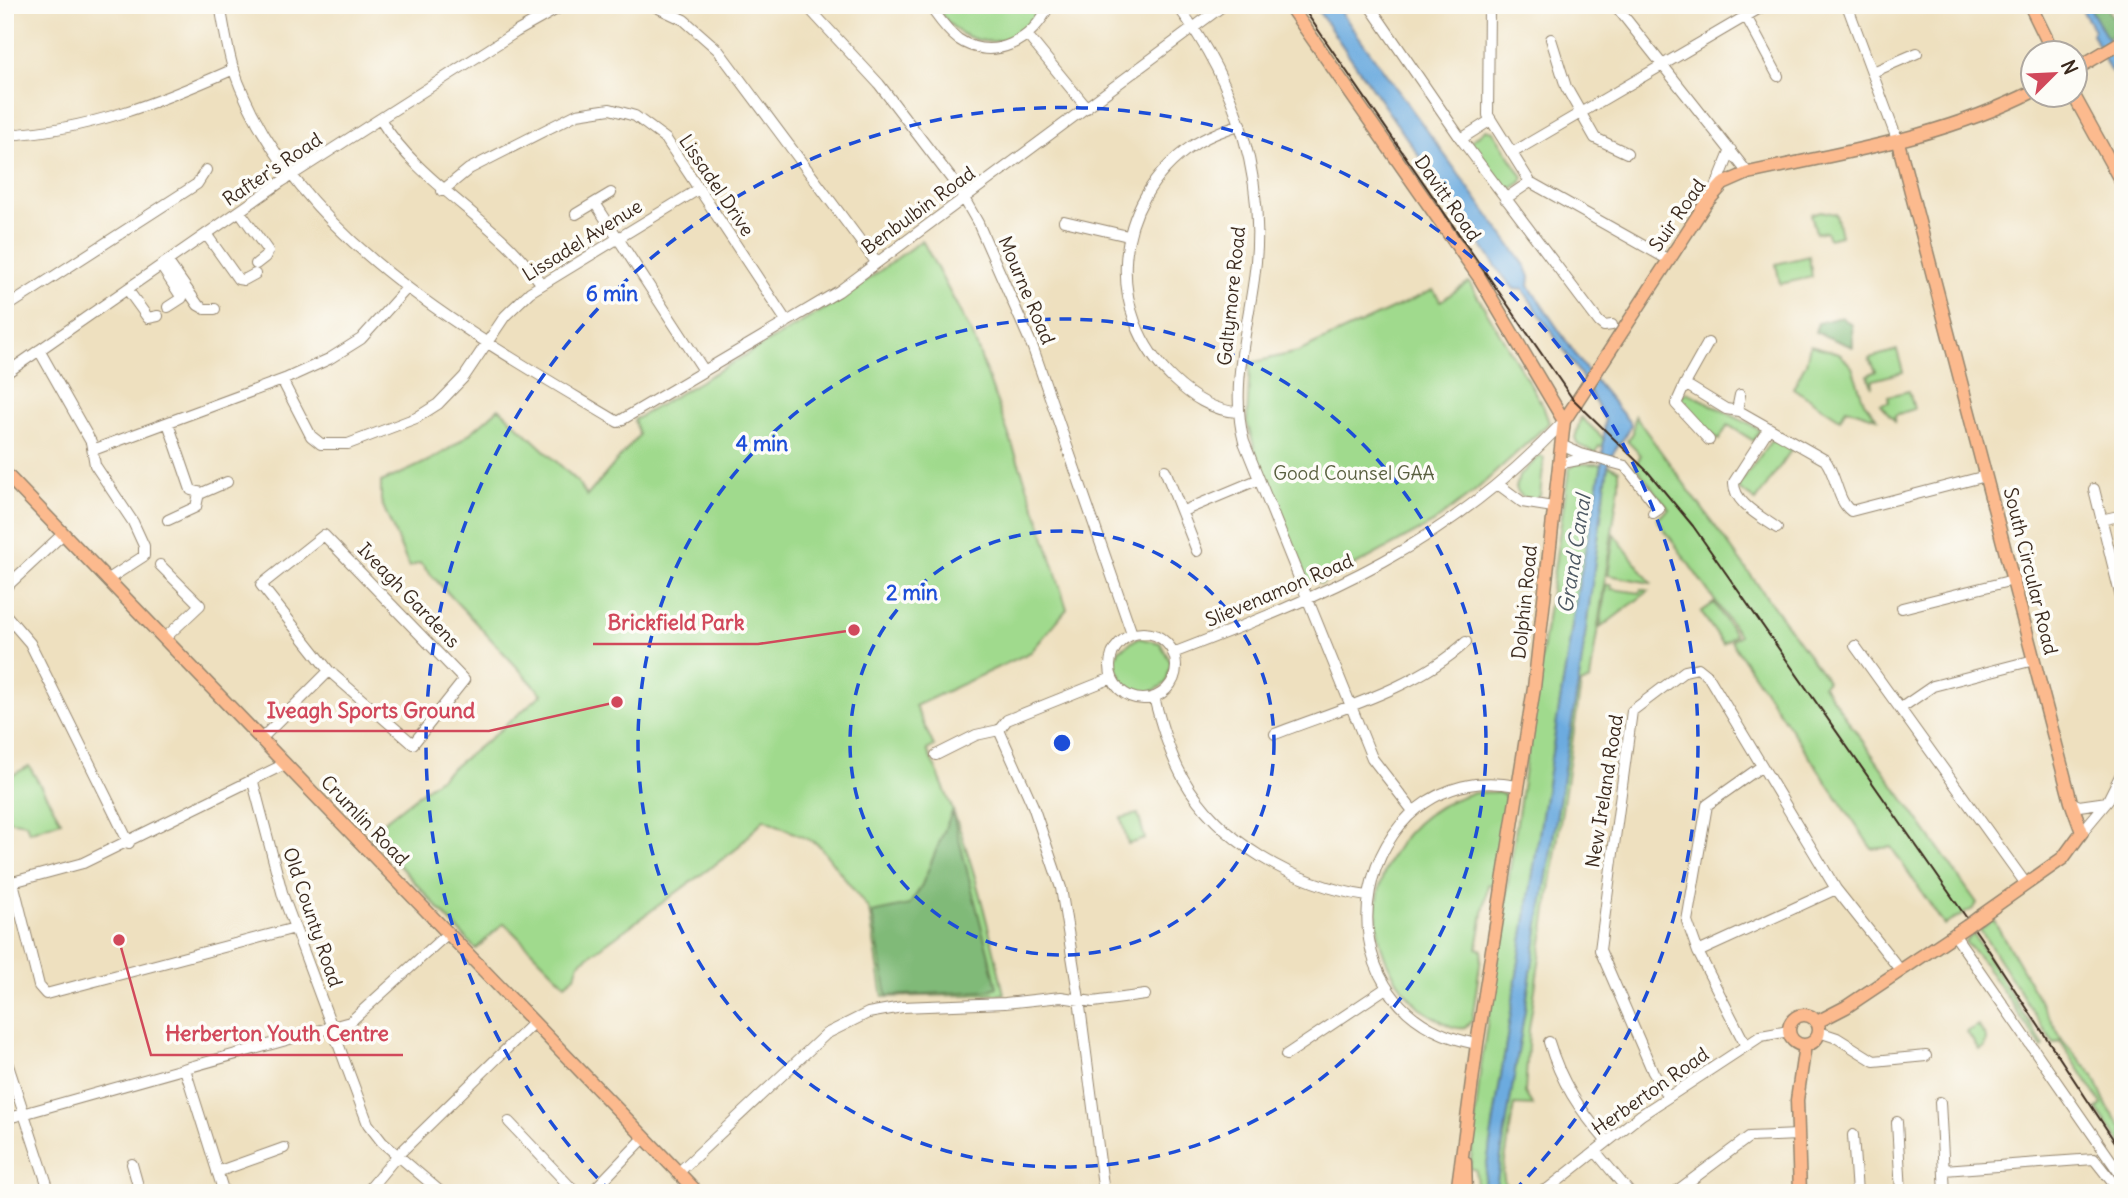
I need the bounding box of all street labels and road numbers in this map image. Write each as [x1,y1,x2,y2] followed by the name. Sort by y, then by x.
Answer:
[218,127,326,211] street label: Rafter's Road
[674,130,760,240] street label: Lissadel Drive
[1410,150,1486,246] street label: Davitt Road
[857,161,979,259] street label: Benbulbin Road
[1643,174,1711,256] street label: Suir Road
[518,194,646,286] street label: Lissadel Avenue
[1212,225,1250,367] street label: Galtymore Road
[993,232,1061,348] street label: Mourne Road
[1999,485,2063,657] street label: South Circular Road
[353,537,465,653] street label: Iveagh Gardens
[1506,544,1542,660] street label: Dolphin Road
[1202,548,1356,632] street label: Slievenamon Road
[1580,713,1628,869] street label: New Ireland Road
[316,770,414,870] street label: Crumlin Road
[278,844,348,990] street label: Old County Road
[1587,1042,1713,1140] street label: Herberton Road

